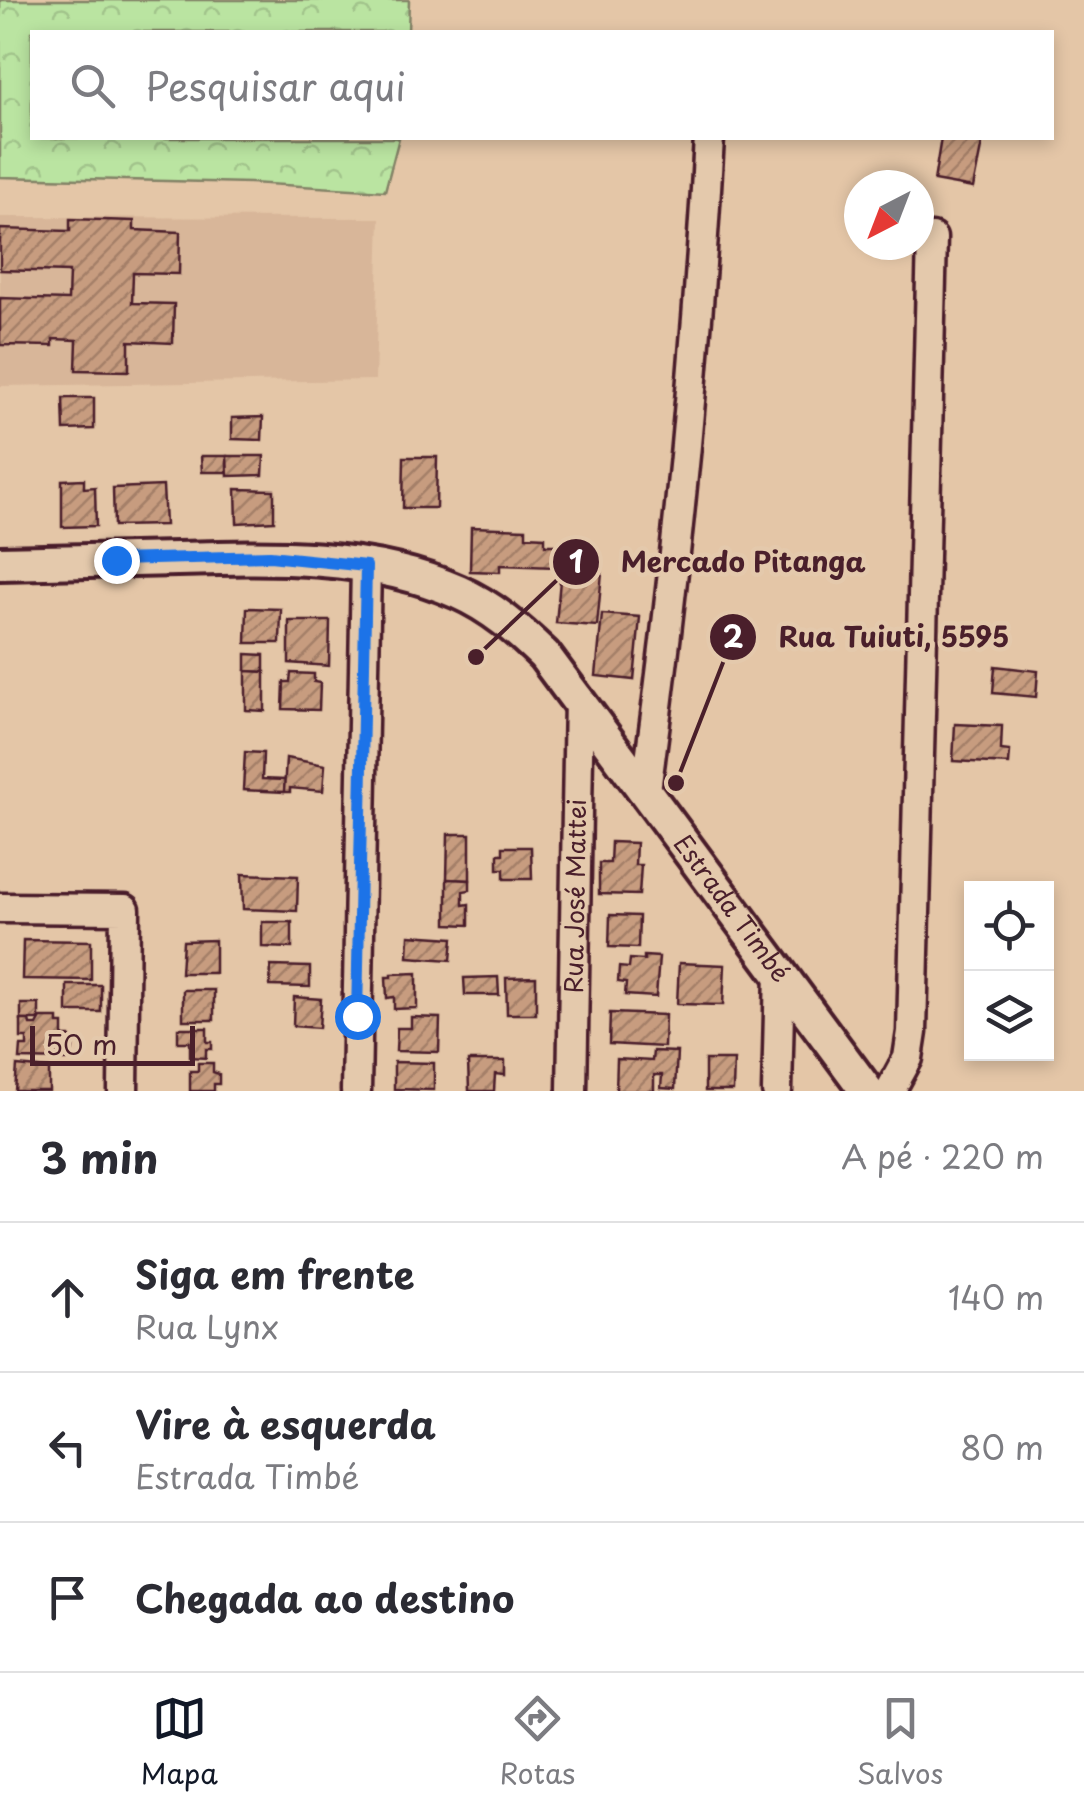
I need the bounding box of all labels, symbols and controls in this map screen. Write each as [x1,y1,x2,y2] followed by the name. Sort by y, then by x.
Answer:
[30,30,1054,140] search box
[145,57,406,114] text: Pesquisar aqui
[65,58,120,113] icon: search
[844,170,934,260] north arrow
[551,533,886,591] callout: Mercado Pitanga
[94,538,140,584] route end
[569,538,583,583] text: 1
[621,539,865,582] text: Mercado Pitanga
[708,608,1030,666] callout: Rua Tuiuti, 5595
[722,613,744,658] text: 2
[779,614,1009,657] text: Rua Tuiuti, 5595
[554,798,595,994] street label: Rua José Mattei
[665,826,800,990] street label: Estrada Timbé
[964,881,1054,1061] map controls
[964,881,1054,971] button: locate
[964,971,1054,1061] button: layers
[335,994,381,1040] route start
[30,1021,195,1066] scale bar
[45,1022,118,1065] text: 50 m
[40,1125,158,1188] text: 3 min
[841,1132,1044,1180] text: A pé · 220 m
[135,1245,415,1302] text: Siga em frente
[40,1270,95,1325] icon: ahead
[948,1273,1044,1321] text: 140 m
[135,1302,279,1350] text: Rua Lynx
[135,1395,436,1452] text: Vire à esquerda
[40,1420,95,1475] icon: left
[960,1423,1044,1471] text: 80 m
[135,1452,360,1500] text: Estrada Timbé
[135,1569,514,1626] text: Chegada ao destino
[40,1570,95,1625] icon: arrive
[141,1691,218,1794] tab: Mapa
[499,1691,575,1794] tab: Rotas
[857,1691,943,1794] tab: Salvos

